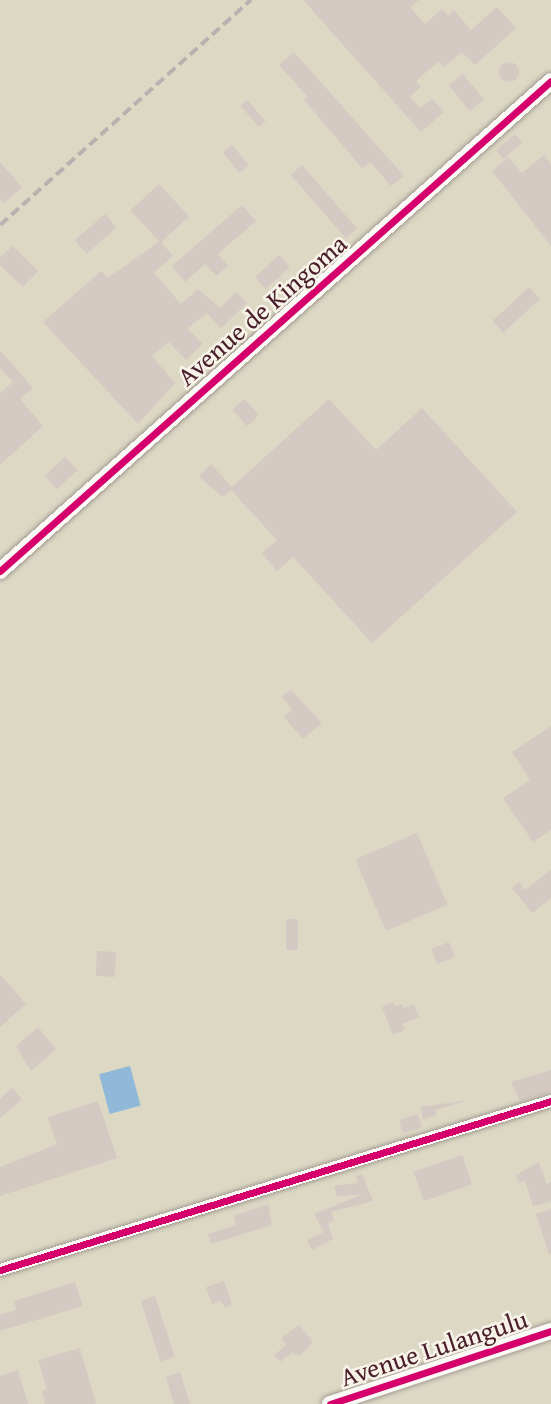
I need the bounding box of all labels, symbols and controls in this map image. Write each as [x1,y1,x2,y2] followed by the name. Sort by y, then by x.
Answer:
[171,228,353,392] street label: Avenue de Kingoma
[336,1303,532,1393] street label: Avenue Lulangulu

